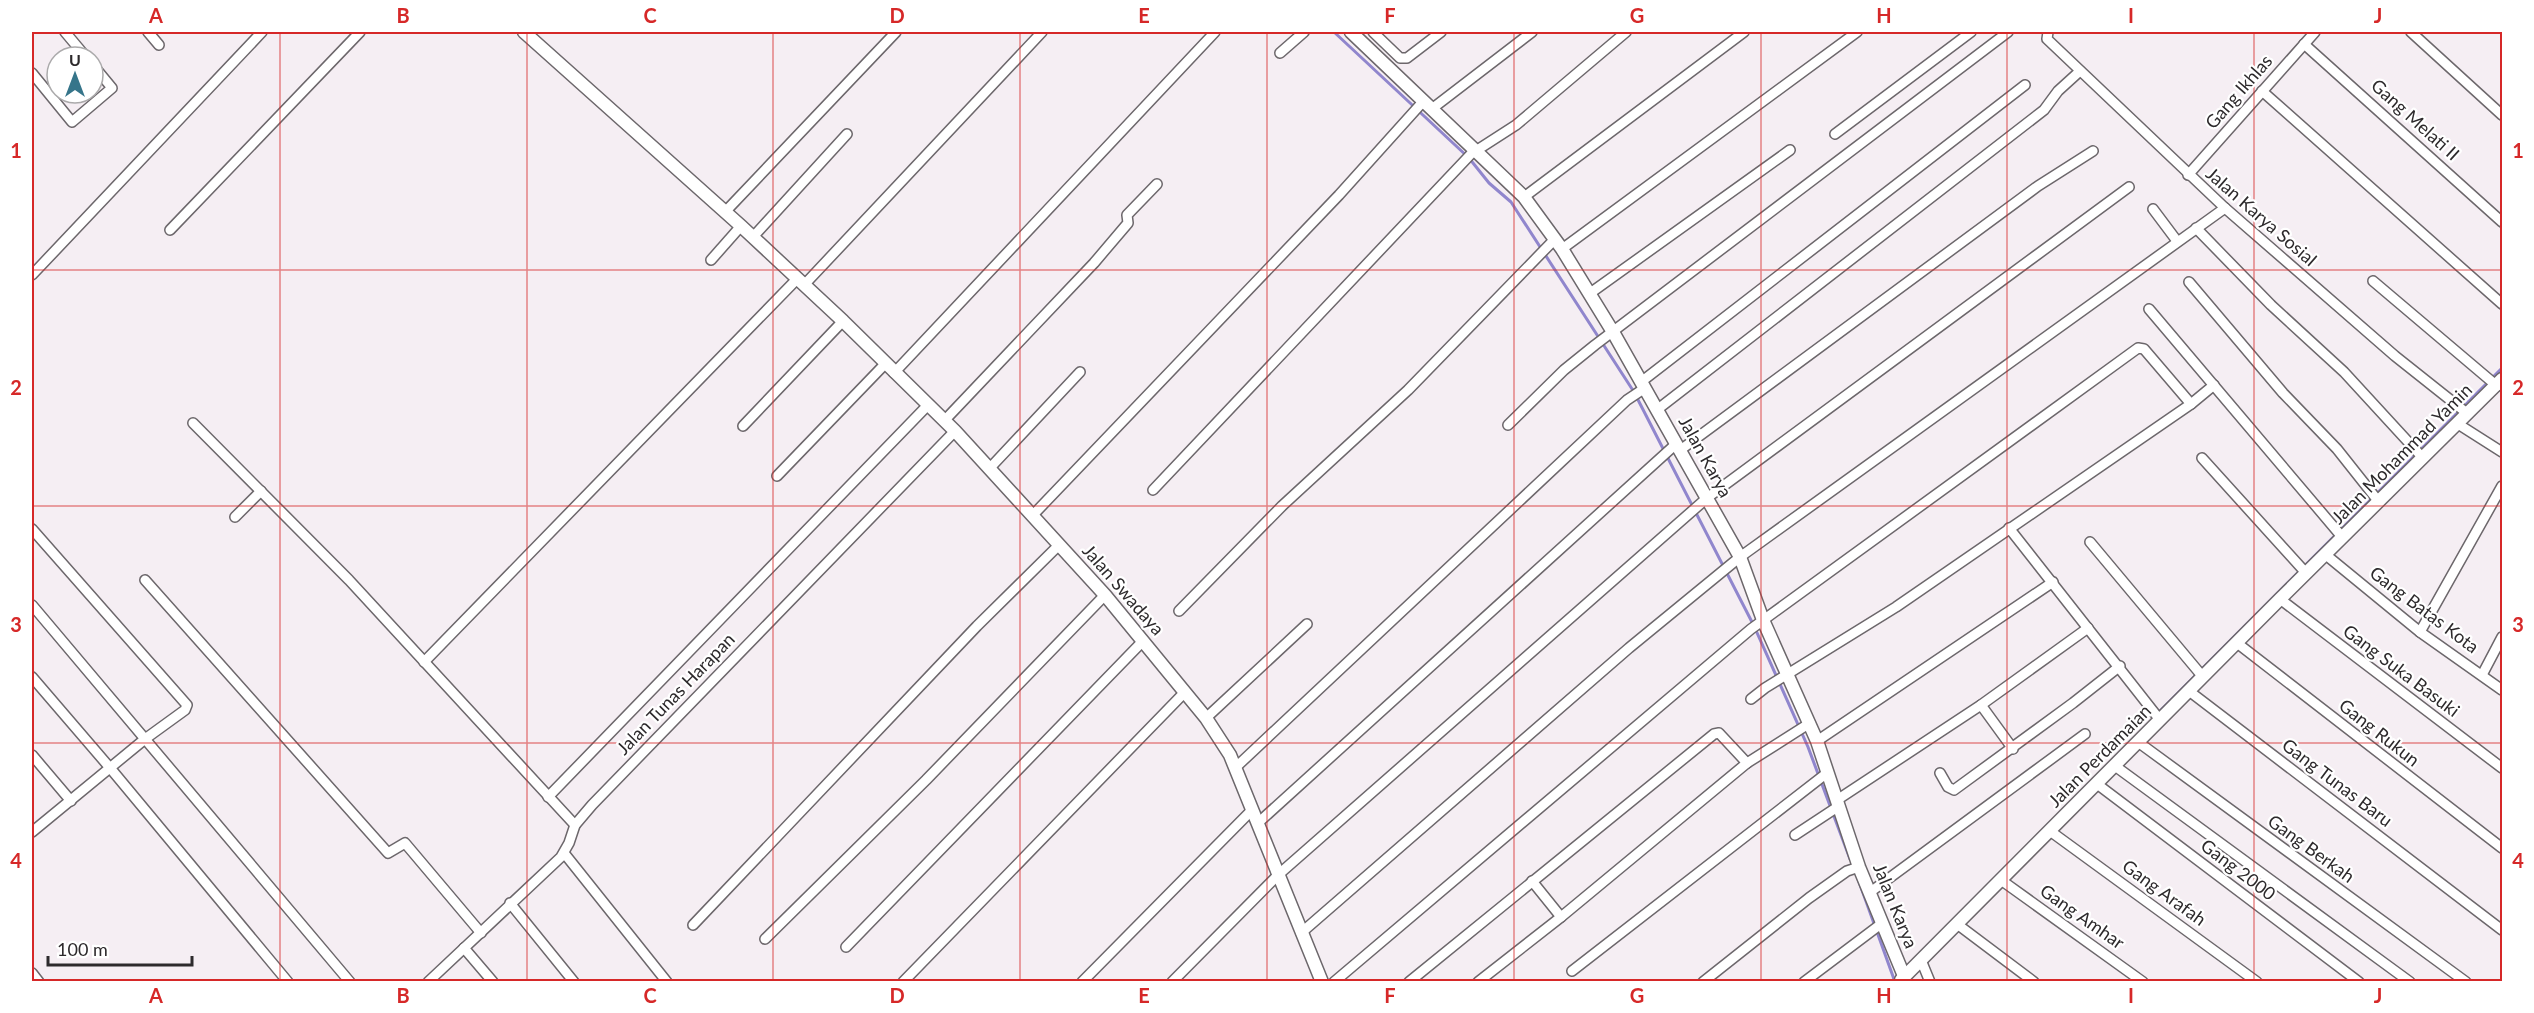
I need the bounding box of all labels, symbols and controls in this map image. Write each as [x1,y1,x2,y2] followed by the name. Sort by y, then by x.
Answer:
[148,3,163,27] text: A
[396,3,410,27] text: B
[643,3,657,27] text: C
[889,3,905,27] text: D
[1138,3,1150,27] text: E
[1384,3,1396,27] text: F
[1630,3,1644,27] text: G
[1876,3,1892,27] text: H
[2128,3,2134,27] text: I
[2374,3,2382,27] text: J
[45,45,105,105] north arrow
[69,50,81,69] text: U
[2200,50,2277,133] street label: Gang Ikhlas
[2367,74,2464,165] street label: Gang Melati II
[10,138,22,162] text: 1
[2512,138,2524,162] text: 1
[2202,162,2321,270] street label: Jalan Karya Sosial
[10,375,22,399] text: 2
[2512,375,2524,399] text: 2
[2326,378,2476,528] street label: Jalan Mohammad Yamin
[1675,412,1737,501] street label: Jalan Karya
[1078,539,1169,639] street label: Jalan Swadaya
[2366,561,2483,657] street label: Gang Batas Kota
[10,612,22,636] text: 3
[2512,612,2524,636] text: 3
[2339,619,2464,721] street label: Gang Suka Basuki
[612,628,739,759] street label: Jalan Tunas Harapan
[2335,694,2424,771] street label: Gang Rukun
[2043,699,2155,811] street label: Jalan Perdamaian
[2278,733,2397,831] street label: Gang Tunas Baru
[2264,809,2359,887] street label: Gang Berkah
[2197,834,2280,904] street label: Gang 2000
[10,848,22,872] text: 4
[2512,848,2524,872] text: 4
[2118,854,2211,930] street label: Gang Arafah
[1869,860,1923,951] street label: Jalan Karya
[2036,879,2129,954] street label: Gang Amhar
[48,929,192,967] scale bar
[57,938,108,960] text: 100 m
[148,983,163,1007] text: A
[396,983,410,1007] text: B
[643,983,657,1007] text: C
[889,983,905,1007] text: D
[1138,983,1150,1007] text: E
[1384,983,1396,1007] text: F
[1630,983,1644,1007] text: G
[1876,983,1892,1007] text: H
[2128,983,2134,1007] text: I
[2374,983,2382,1007] text: J

